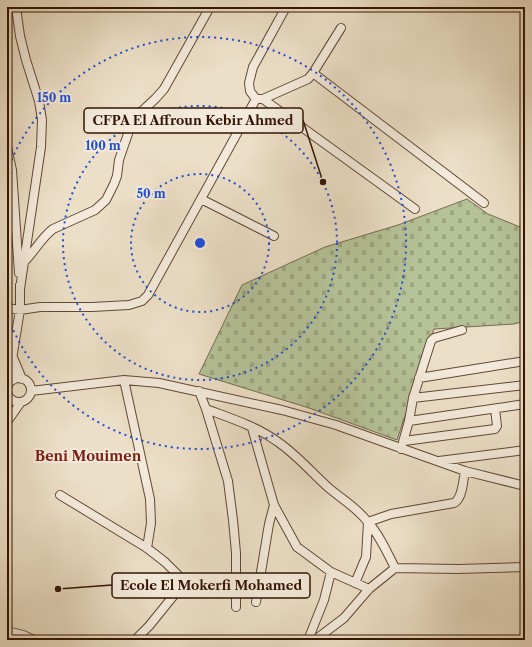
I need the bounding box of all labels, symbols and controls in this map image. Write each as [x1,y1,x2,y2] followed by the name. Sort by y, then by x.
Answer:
[37,90,71,105] text: 150 m
[84,108,303,133] callout: CFPA El Affroun Kebir Ahmed
[93,112,294,128] text: CFPA El Affroun Kebir Ahmed
[85,138,121,153] text: 100 m
[136,186,166,201] text: 50 m
[193,236,207,250] centre of rings
[35,447,142,465] district label: Beni Mouimen
[112,573,310,598] callout: Ecole El Mokerfi Mohamed
[120,577,302,593] text: Ecole El Mokerfi Mohamed

